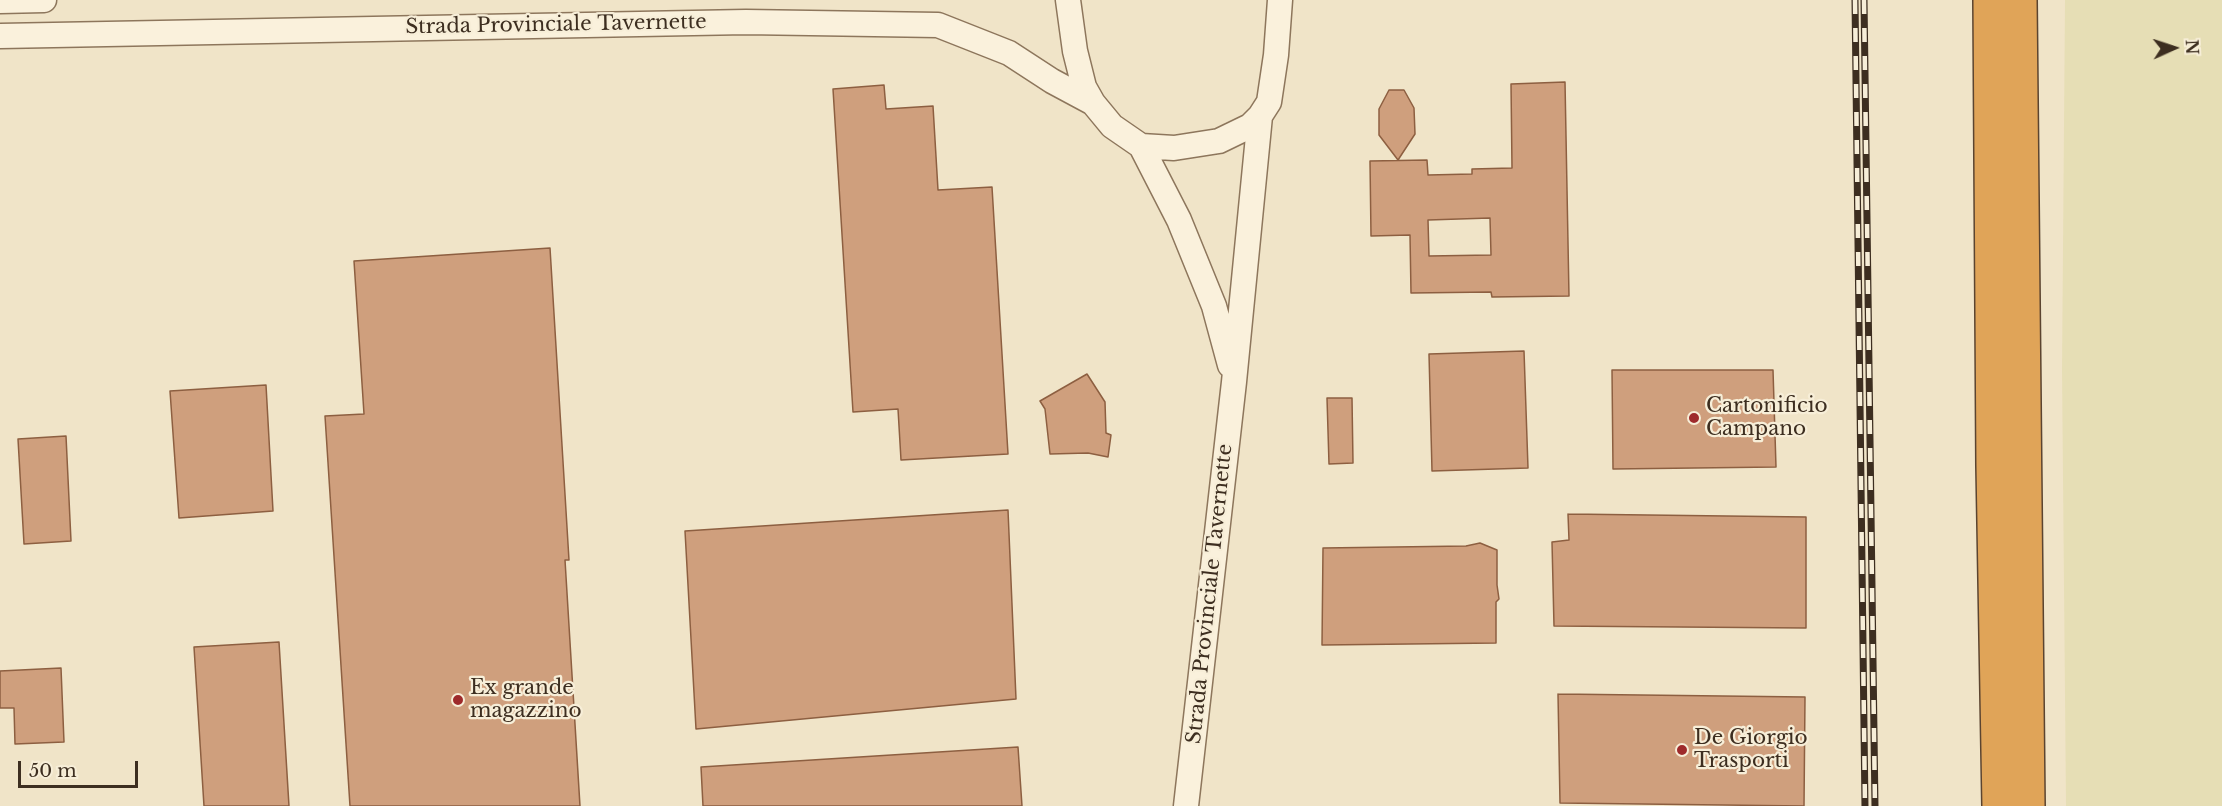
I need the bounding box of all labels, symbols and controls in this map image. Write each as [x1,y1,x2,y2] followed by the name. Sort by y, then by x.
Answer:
[405,10,707,40] street label: Strada Provinciale Tavernette
[2144,18,2204,78] north arrow
[2182,39,2202,55] text: N
[1706,394,1828,441] place label: Cartonificio Campano
[1687,411,1701,425] marker: Cartonificio Campano
[1182,443,1238,745] street label: Strada Provinciale Tavernette
[470,676,582,723] place label: Ex grande magazzino
[451,693,465,707] marker: Ex grande magazzino
[1694,726,1808,773] place label: De Giorgio Trasporti
[1675,743,1689,757] marker: De Giorgio Trasporti
[21,749,141,787] scale bar
[29,760,77,782] text: 50 m

